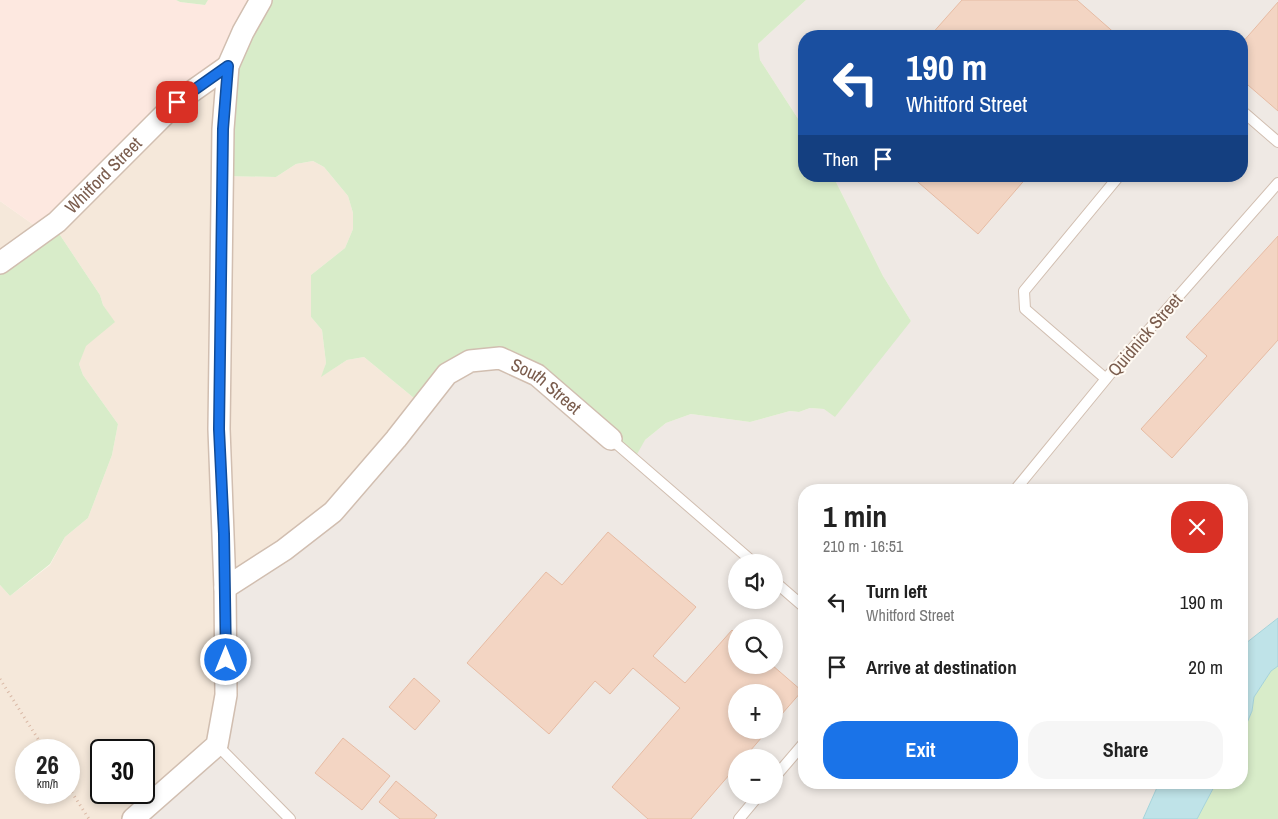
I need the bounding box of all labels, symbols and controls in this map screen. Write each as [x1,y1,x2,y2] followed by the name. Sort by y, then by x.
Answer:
[906,44,987,91] text: 190 m
[823,50,888,115] icon: left
[156,81,198,123] pin
[163,88,191,116] icon: arrive
[906,89,1027,119] text: Whitford Street
[59,131,147,219] street label: Whitford Street
[869,145,897,173] icon: arrive
[823,146,859,172] text: Then
[1102,288,1188,382] street label: Quidnick Street
[507,352,587,420] street label: South Street
[823,496,887,536] text: 1 min
[1171,501,1223,553] button: close
[823,535,903,557] text: 210 m · 16:51
[728,554,783,804] map controls
[728,554,783,609] button: sound
[866,578,927,604] text: Turn left
[823,588,851,616] icon: left
[1180,589,1223,615] text: 190 m
[866,604,954,626] text: Whitford Street
[728,619,783,674] button: search
[199,633,251,685] position arrow
[823,653,851,681] icon: arrive
[866,654,1017,680] text: Arrive at destination
[1188,654,1223,680] text: 20 m
[728,684,783,739] button: +
[823,721,1018,779] button: Exit
[1028,721,1223,779] button: Share
[90,739,155,804] speed limit sign: 30
[36,748,59,782] text: 26
[728,749,783,804] button: −
[37,776,58,792] text: km/h

